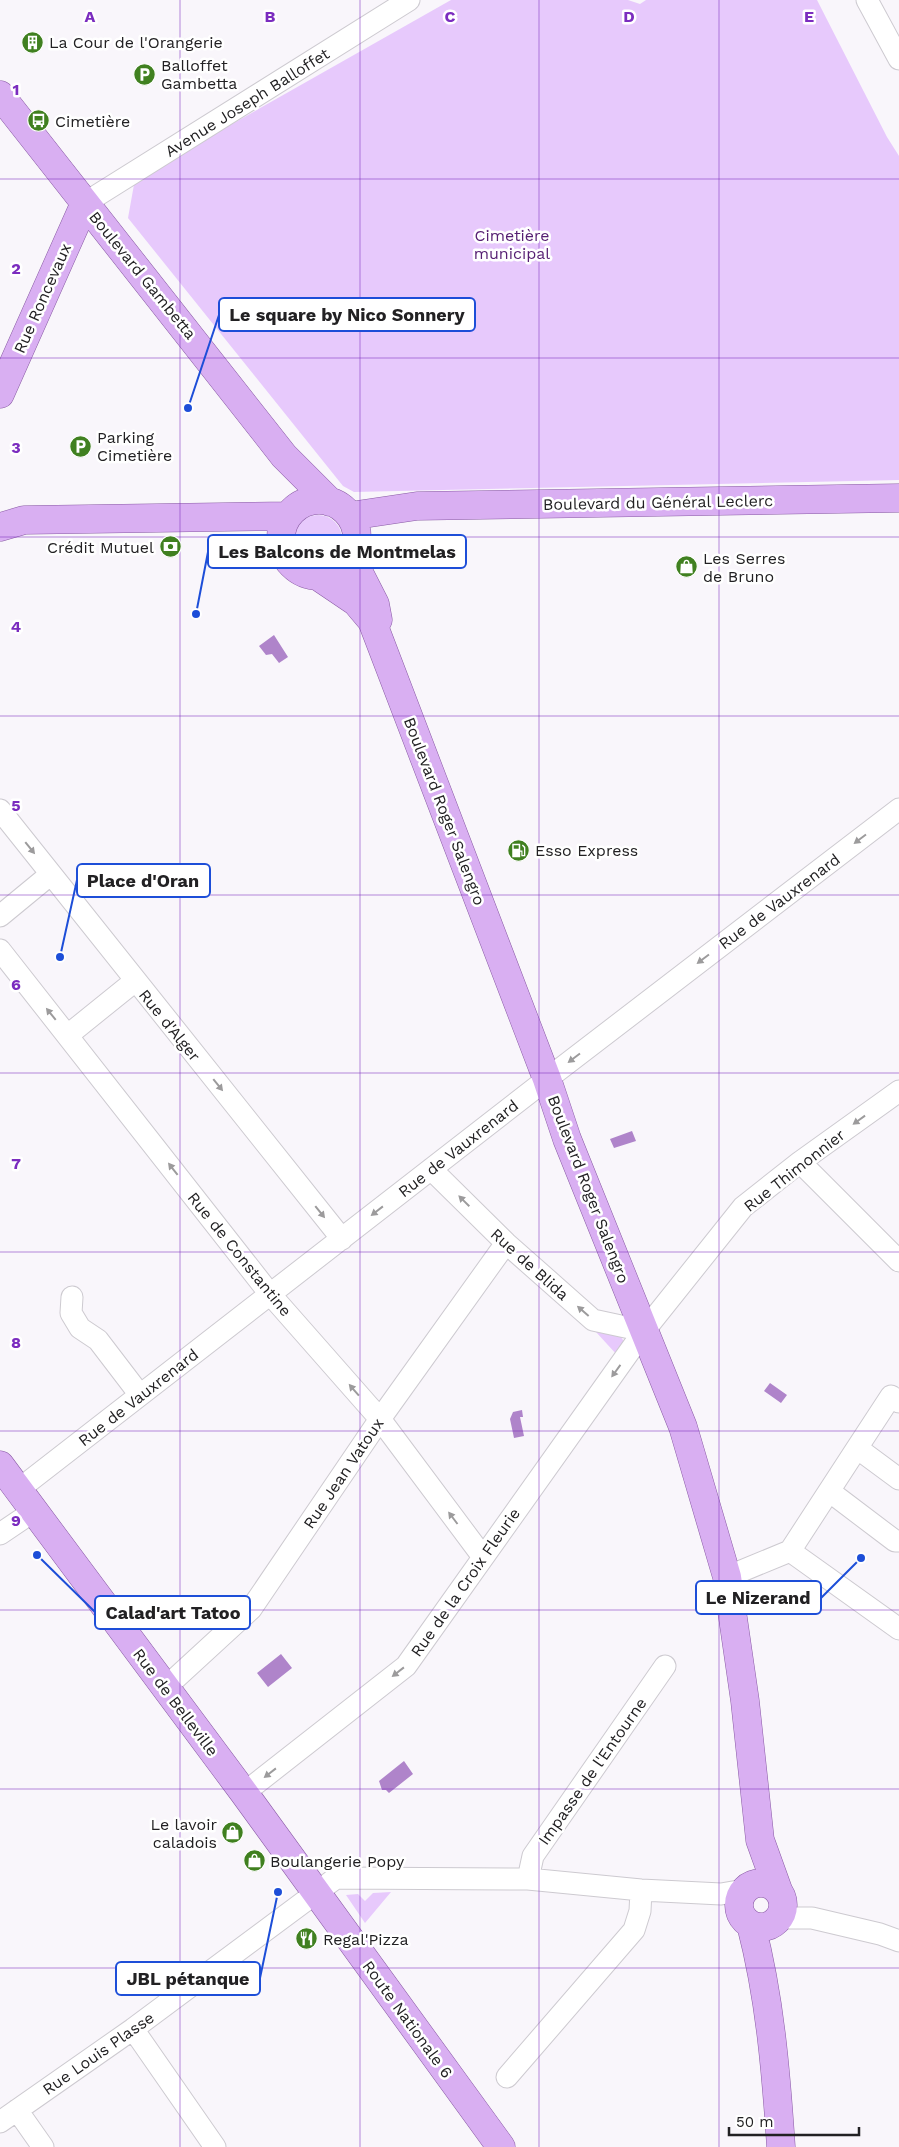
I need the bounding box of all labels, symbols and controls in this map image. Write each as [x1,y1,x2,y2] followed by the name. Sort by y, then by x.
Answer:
[85,7,96,26] text: A
[265,7,276,26] text: B
[445,7,456,26] text: C
[623,7,635,26] text: D
[804,7,814,26] text: E
[21,30,45,54] building icon: La Cour de l'Orangerie
[49,33,223,52] place label: La Cour de l'Orangerie
[162,44,333,161] street label: Avenue Joseph Balloffet
[161,56,237,93] place label: Balloffet Gambetta
[133,62,157,86] parking icon: Balloffet Gambetta
[13,80,19,99] text: 1
[27,109,51,133] bus stop icon: Cimetière
[55,112,130,131] place label: Cimetière
[85,208,200,343] street label: Boulevard Gambetta
[474,226,550,263] park label: Cimetière municipal
[10,240,75,356] street label: Rue Roncevaux
[11,259,21,278] text: 2
[219,298,475,331] callout: Le square by Nico Sonnery
[229,304,466,325] text: Le square by Nico Sonnery
[97,428,172,465] place label: Parking Cimetière
[69,434,93,458] parking icon: Parking Cimetière
[11,438,21,457] text: 3
[543,491,773,514] street label: Boulevard du Général Leclerc
[158,535,182,559] bank icon: Crédit Mutuel
[208,535,466,568] callout: Les Balcons de Montmelas
[47,538,154,557] place label: Crédit Mutuel
[218,541,456,562] text: Les Balcons de Montmelas
[703,549,785,586] place label: Les Serres de Bruno
[675,555,699,579] shop icon: Les Serres de Bruno
[11,617,21,636] text: 4
[400,715,489,908] street label: Boulevard Roger Salengro
[11,796,21,815] text: 5
[853,834,867,844] one-way arrow
[507,838,531,862] fuel station icon: Esso Express
[25,841,36,854] one-way arrow
[535,841,638,860] place label: Esso Express
[715,850,844,953] street label: Rue de Vauxrenard
[77,864,210,897] callout: Place d'Oran
[87,870,199,891] text: Place d'Oran
[696,954,710,964] one-way arrow
[11,975,21,994] text: 6
[135,986,205,1065] street label: Rue d'Alger
[46,1008,57,1021] one-way arrow
[568,1052,581,1063] one-way arrow
[213,1078,224,1091] one-way arrow
[544,1093,633,1286] street label: Boulevard Roger Salengro
[395,1096,522,1201] street label: Rue de Vauxrenard
[852,1115,866,1125] one-way arrow
[740,1125,849,1216] street label: Rue Thimonnier
[11,1154,21,1173] text: 7
[168,1163,178,1176] one-way arrow
[184,1188,296,1320] street label: Rue de Constantine
[458,1195,470,1207] one-way arrow
[314,1205,325,1218] one-way arrow
[371,1206,384,1217] one-way arrow
[487,1224,573,1304] street label: Rue de Blida
[577,1306,589,1317] one-way arrow
[11,1333,21,1352] text: 8
[75,1345,202,1450] street label: Rue de Vauxrenard
[611,1364,622,1377] one-way arrow
[348,1383,359,1396] one-way arrow
[299,1414,388,1532] street label: Rue Jean Vatoux
[407,1504,524,1660] street label: Rue de la Croix Fleurie
[11,1511,21,1530] text: 9
[448,1512,459,1525] one-way arrow
[696,1581,821,1614] callout: Le Nizerand
[705,1587,811,1608] text: Le Nizerand
[95,1596,250,1629] callout: Calad'art Tatoo
[106,1602,241,1623] text: Calad'art Tatoo
[129,1645,222,1760] street label: Rue de Belleville
[392,1667,405,1678] one-way arrow
[534,1694,650,1849] street label: Impasse de l'Entourne
[264,1768,277,1779] one-way arrow
[151,1815,217,1852] place label: Le lavoir caladois
[221,1821,245,1845] shop icon: Le lavoir caladois
[242,1849,266,1873] shop icon: Boulangerie Popy
[270,1852,405,1871] place label: Boulangerie Popy
[295,1927,319,1951] restaurant icon: Regal'Pizza
[323,1930,409,1949] place label: Regal'Pizza
[359,1957,457,2082] street label: Route Nationale 6
[116,1962,260,1995] callout: JBL pétanque
[126,1968,250,1989] text: JBL pétanque
[39,2008,158,2099] street label: Rue Louis Plasse
[729,2104,859,2136] scale bar
[736,2113,773,2131] text: 50 m

